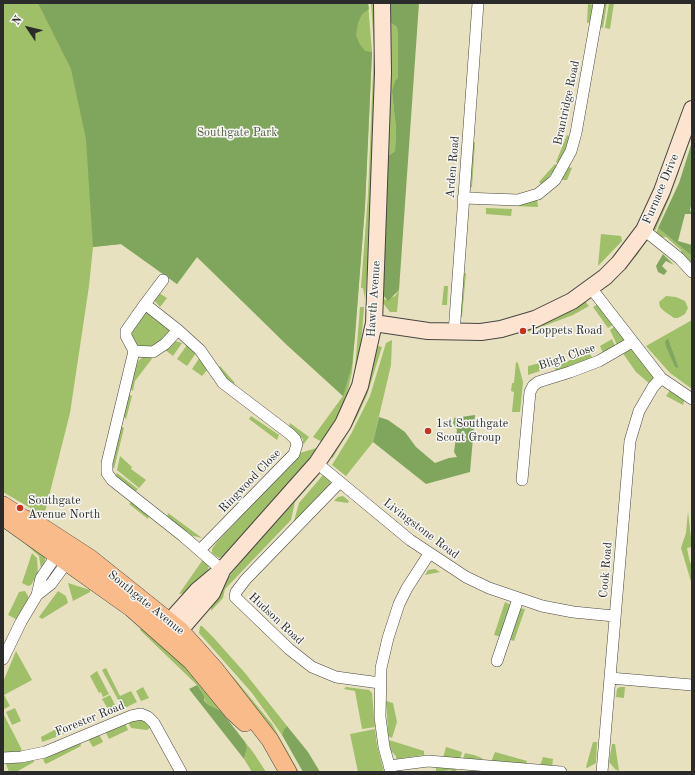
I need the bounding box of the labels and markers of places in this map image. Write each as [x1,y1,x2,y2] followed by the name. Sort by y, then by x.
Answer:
[531,324,602,338] place label: Loppets Road
[518,326,528,336] marker: Loppets Road
[436,417,508,445] place label: 1st Southgate Scout Group
[423,426,433,436] marker: 1st Southgate Scout Group
[28,494,100,522] place label: Southgate Avenue North
[15,503,25,513] marker: Southgate Avenue North

